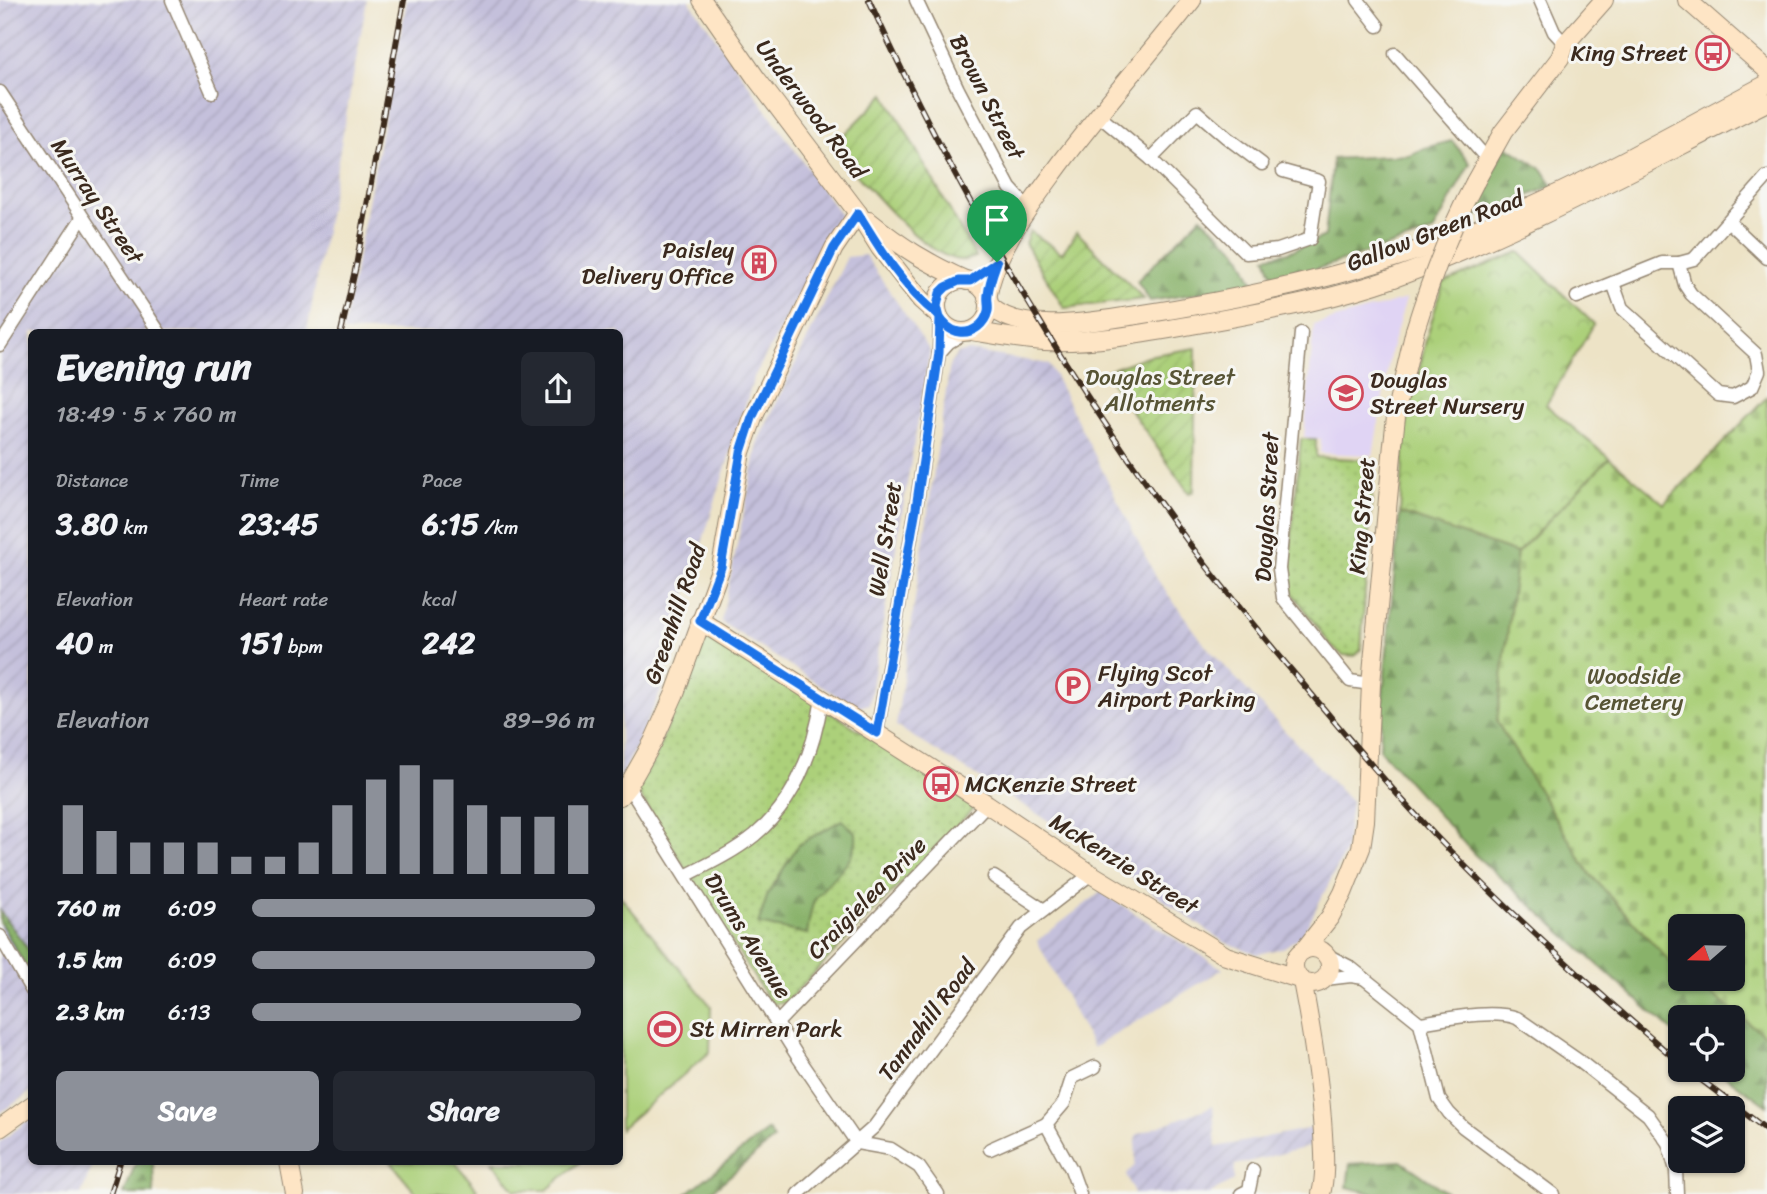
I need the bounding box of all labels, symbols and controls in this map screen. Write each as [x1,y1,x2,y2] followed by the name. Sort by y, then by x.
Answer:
[938,27,1037,169] street label: Brown Street
[744,30,879,190] street label: Underwood Road
[1571,33,1688,74] place label: King Street
[1694,34,1732,72] bus stop icon: King Street
[39,129,156,274] street label: Murray Street
[1340,178,1531,284] street label: Gallow Green Road
[967,190,1027,262] pin
[978,201,1016,239] icon: arrive
[581,230,734,297] place label: Paisley Delivery Office
[740,244,778,282] building icon: Paisley Delivery Office
[56,334,252,401] text: Evening run
[521,352,595,426] button: share
[1085,357,1237,424] park label: Douglas Street Allotments
[1370,360,1524,427] place label: Douglas Street Nursery
[1327,374,1365,412] school or university icon: Douglas Street Nursery
[56,394,236,435] text: 18:49 · 5 × 760 m
[1243,429,1291,583] street label: Douglas Street
[1336,456,1388,576] street label: King Street
[56,464,128,497] text: Distance
[239,464,279,497] text: Time
[422,464,462,497] text: Pace
[856,479,914,599] street label: Well Street
[56,497,119,551] text: 3.80
[239,497,319,551] text: 23:45
[422,497,479,551] text: 6:15
[119,511,148,544] text: km
[479,511,518,544] text: /km
[632,536,719,690] street label: Greenhill Road
[56,583,133,616] text: Elevation
[239,583,328,616] text: Heart rate
[422,583,457,616] text: kcal
[56,616,94,670] text: 40
[239,616,283,670] text: 151
[422,616,475,670] text: 242
[94,630,113,663] text: m
[283,630,323,663] text: bpm
[1097,653,1256,720] place label: Flying Scot Airport Parking
[1585,656,1683,723] park label: Woodside Cemetery
[1054,667,1092,705] parking icon: Flying Scot Airport Parking
[56,700,149,741] text: Elevation
[503,700,595,741] text: 89–96 m
[965,764,1137,805] place label: MCKenzie Street
[922,765,960,803] bus stop icon: MCKenzie Street
[1041,802,1208,927] street label: McKenzie Street
[797,826,937,970] street label: Craigielea Drive
[693,865,803,1008] street label: Drums Avenue
[56,888,120,929] text: 760 m
[168,888,217,929] text: 6:09
[1668,914,1745,990] north arrow
[1668,914,1745,1173] map controls
[56,940,123,981] text: 1.5 km
[168,940,217,981] text: 6:09
[867,948,988,1090] street label: Tannahill Road
[56,992,125,1033] text: 2.3 km
[168,992,211,1033] text: 6:13
[1668,1005,1745,1082] button: locate
[690,1009,843,1050] place label: St Mirren Park
[646,1010,684,1048] sports icon: St Mirren Park
[56,1071,319,1151] button: Save
[333,1071,595,1151] button: Share
[1668,1096,1745,1173] button: layers

